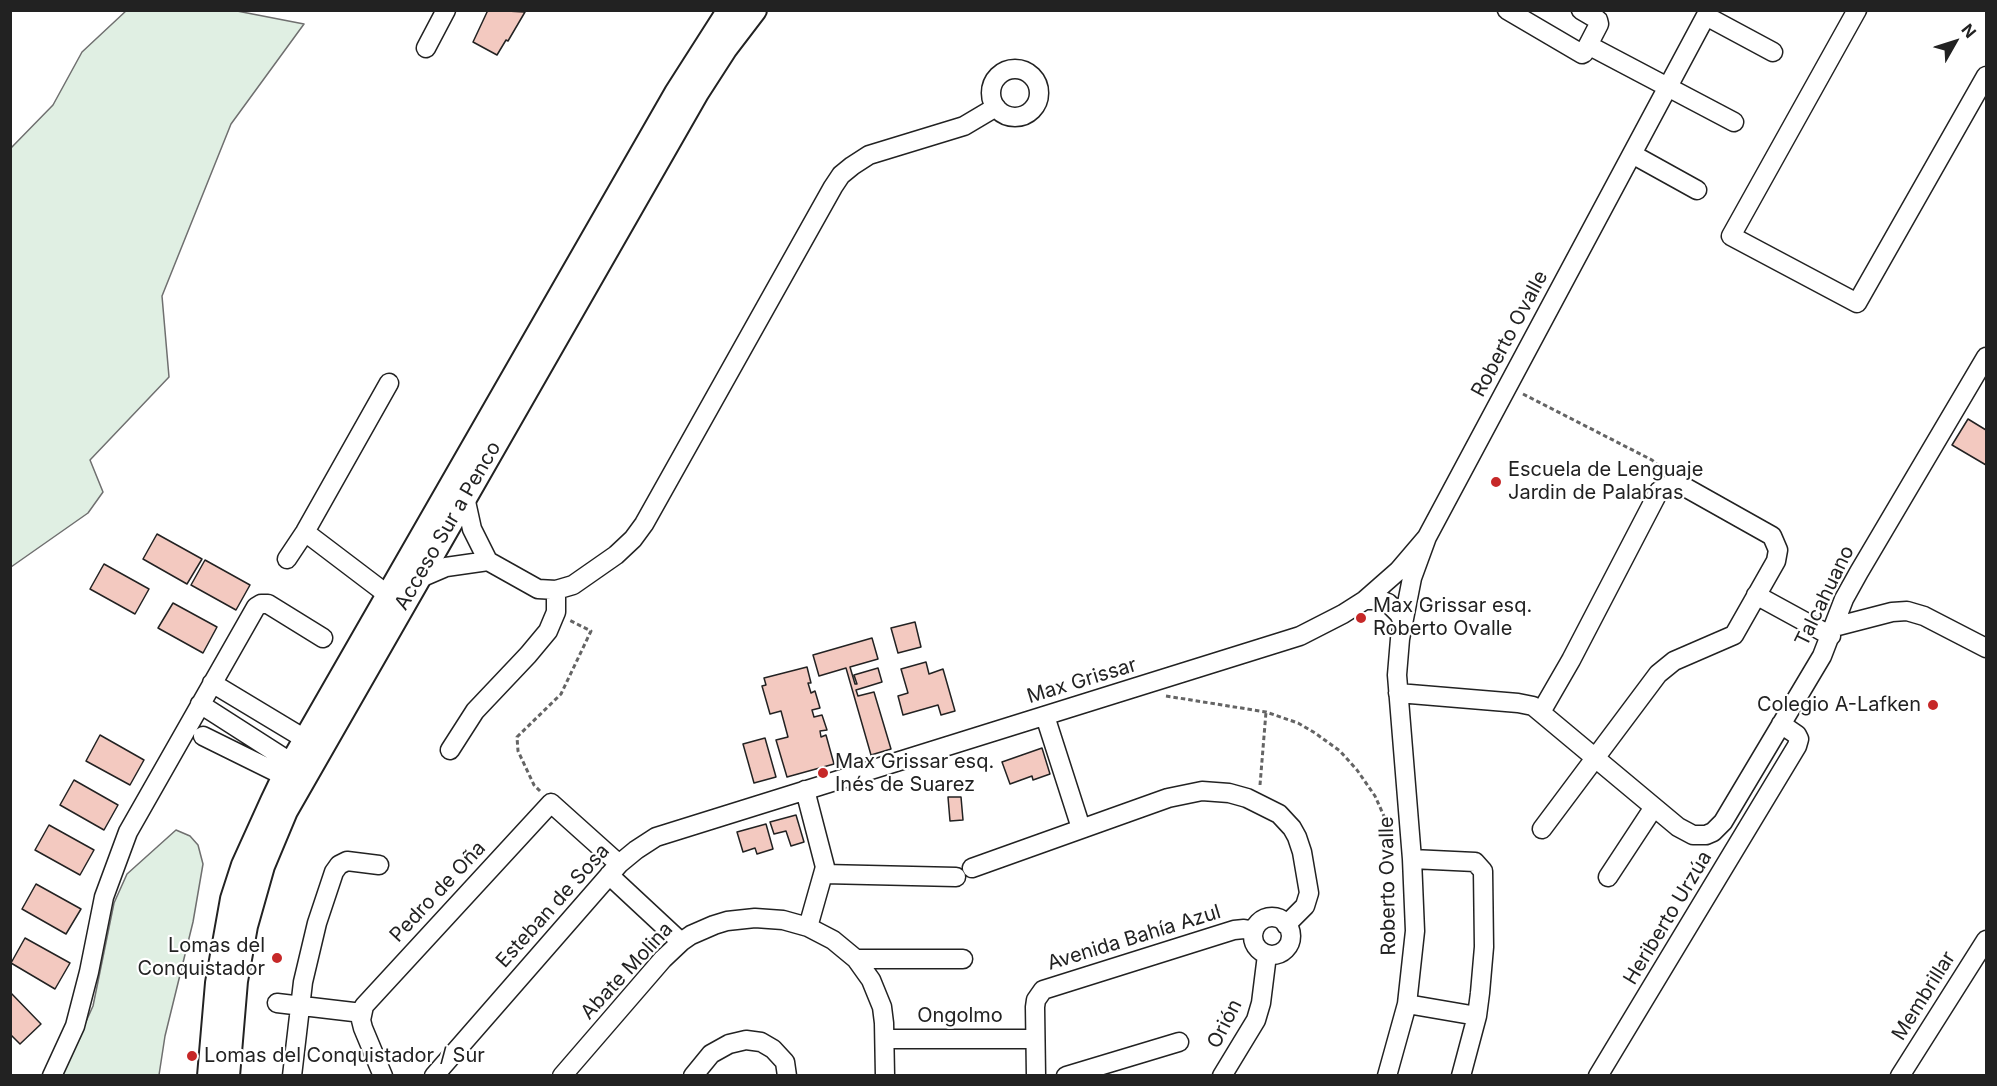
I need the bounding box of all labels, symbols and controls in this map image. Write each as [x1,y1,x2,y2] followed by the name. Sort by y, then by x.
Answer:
[1925,12,1985,72] north arrow
[1957,20,1981,42] text: N
[1467,267,1553,401] street label: Roberto Ovalle
[390,437,506,615] street label: Acceso Sur a Penco
[1508,458,1703,505] place label: Escuela de Lenguaje Jardin de Palabras
[1489,475,1503,489] marker: Escuela de Lenguaje Jardin de Palabras
[1790,542,1860,650] street label: Talcahuano
[1373,594,1532,641] place label: Max Grissar esq. Roberto Ovalle
[1354,611,1368,625] marker: Max Grissar esq. Roberto Ovalle
[1024,653,1140,709] street label: Max Grissar
[1757,693,1921,717] place label: Colegio A-Lafken
[1926,698,1940,712] marker: Colegio A-Lafken
[835,750,994,797] place label: Max Grissar esq. Inés de Suarez
[816,766,830,780] marker: Max Grissar esq. Inés de Suarez
[1375,816,1401,956] street label: Roberto Ovalle
[385,837,491,947] street label: Pedro de Oña
[491,839,615,973] street label: Esteban de Sosa
[1619,847,1717,989] street label: Heriberto Urzúa
[1044,900,1224,976] street label: Avenida Bahía Azul
[576,918,678,1024] street label: Abate Molina
[137,934,265,981] place label: Lomas del Conquistador
[1887,947,1961,1045] street label: Membrillar
[270,951,284,965] marker: Lomas del Conquistador
[1203,995,1247,1053] street label: Orión
[917,1004,1003,1028] street label: Ongolmo
[204,1044,485,1068] place label: Lomas del Conquistador / Sur
[185,1049,199,1063] marker: Lomas del Conquistador / Sur

